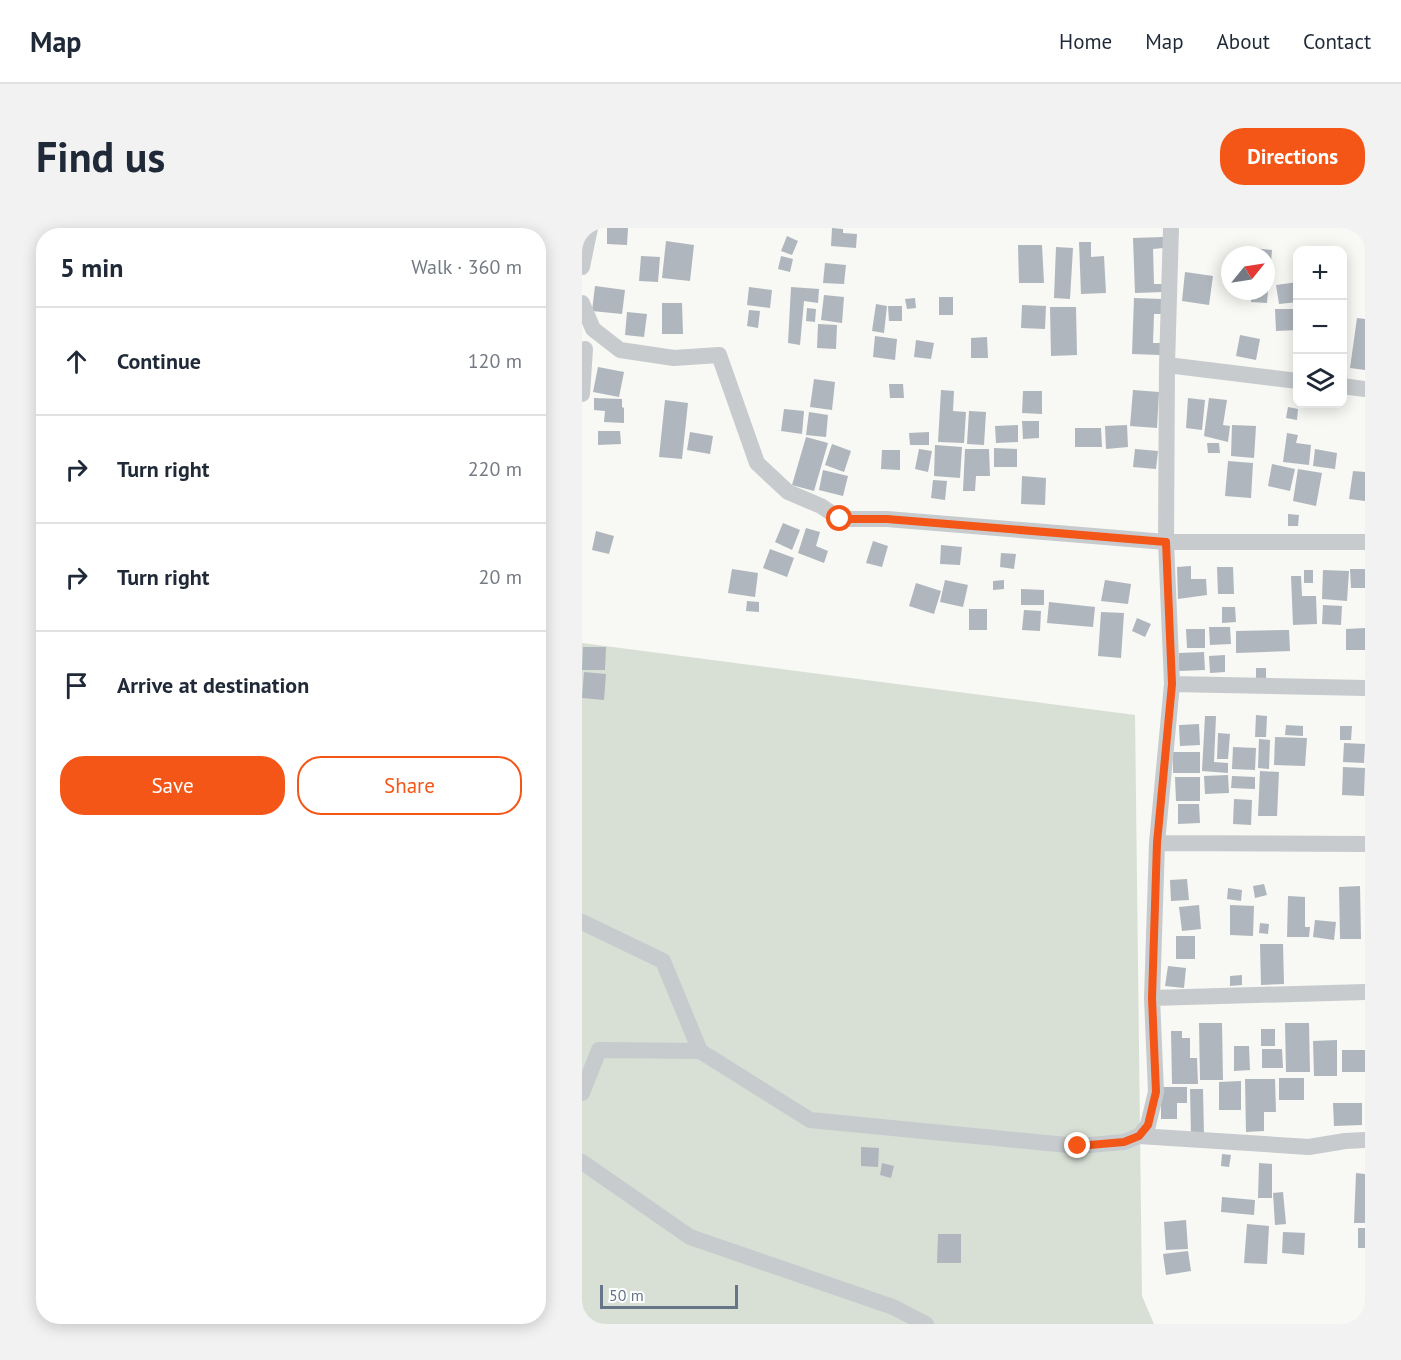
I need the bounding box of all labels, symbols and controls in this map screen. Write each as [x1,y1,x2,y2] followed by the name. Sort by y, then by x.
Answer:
[30,23,81,60] text: Map
[1059,28,1112,55] text: Home
[1145,28,1184,55] text: Map
[1217,28,1270,55] text: About
[1303,28,1371,55] text: Contact
[1220,128,1365,185] button: Directions
[36,129,165,184] text: Find us
[1221,246,1275,300] north arrow
[1293,246,1347,408] map controls
[1293,246,1347,300] button: +
[60,251,123,284] text: 5 min
[411,254,522,280] text: Walk · 360 m
[1293,300,1347,354] button: −
[60,345,93,378] icon: ahead
[117,347,201,375] text: Continue
[468,348,522,374] text: 120 m
[1293,354,1347,408] button: layers
[60,453,93,486] icon: right
[117,455,209,483] text: Turn right
[468,456,522,482] text: 220 m
[826,505,852,531] route start
[60,561,93,594] icon: right
[117,563,209,591] text: Turn right
[479,564,522,590] text: 20 m
[60,669,93,702] icon: arrive
[117,671,309,699] text: Arrive at destination
[60,756,285,815] button: Save
[297,756,522,815] button: Share
[1064,1132,1090,1158] route end
[600,1282,738,1310] scale bar
[609,1285,644,1305] text: 50 m

